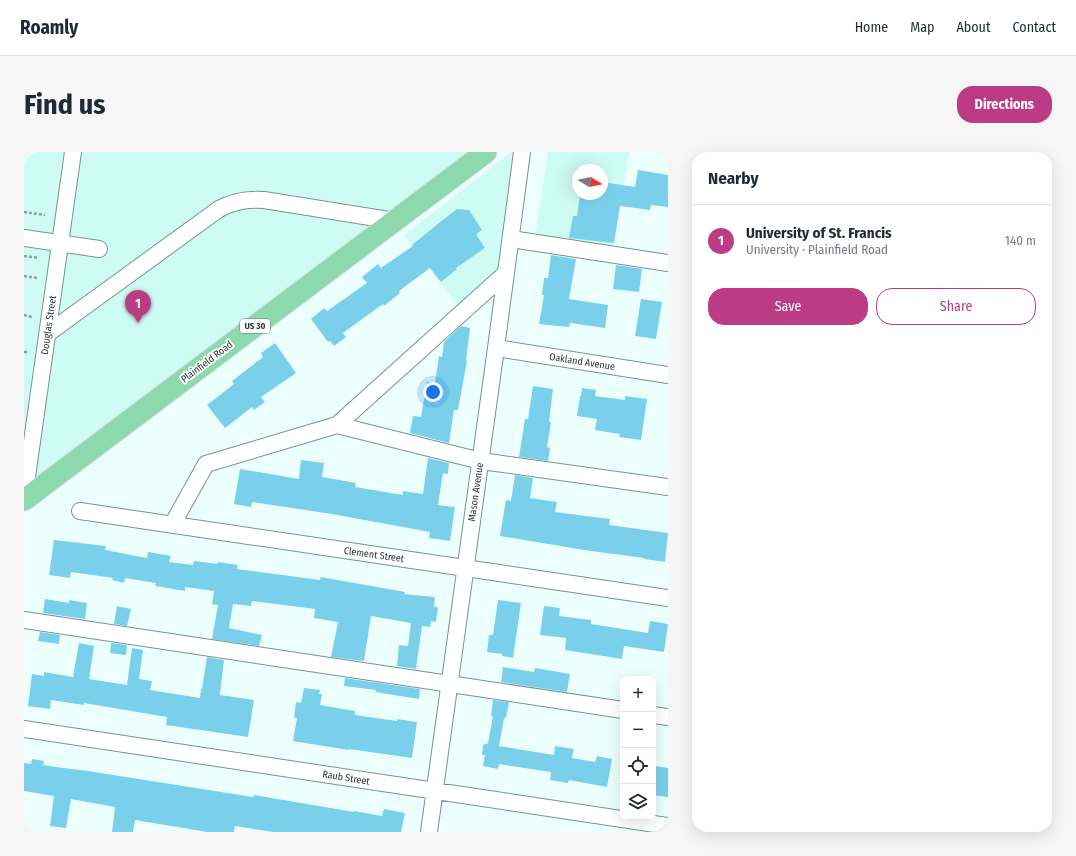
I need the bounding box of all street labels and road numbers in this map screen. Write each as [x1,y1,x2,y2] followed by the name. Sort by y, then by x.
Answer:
[39,294,59,355] street label: Douglas Street
[240,319,270,333] road number: US 30
[179,339,235,385] street label: Plainfield Road
[548,351,616,373] street label: Oakland Avenue
[466,462,486,522] street label: Mason Avenue
[343,545,406,565] street label: Clement Street
[321,768,371,788] street label: Raub Street

